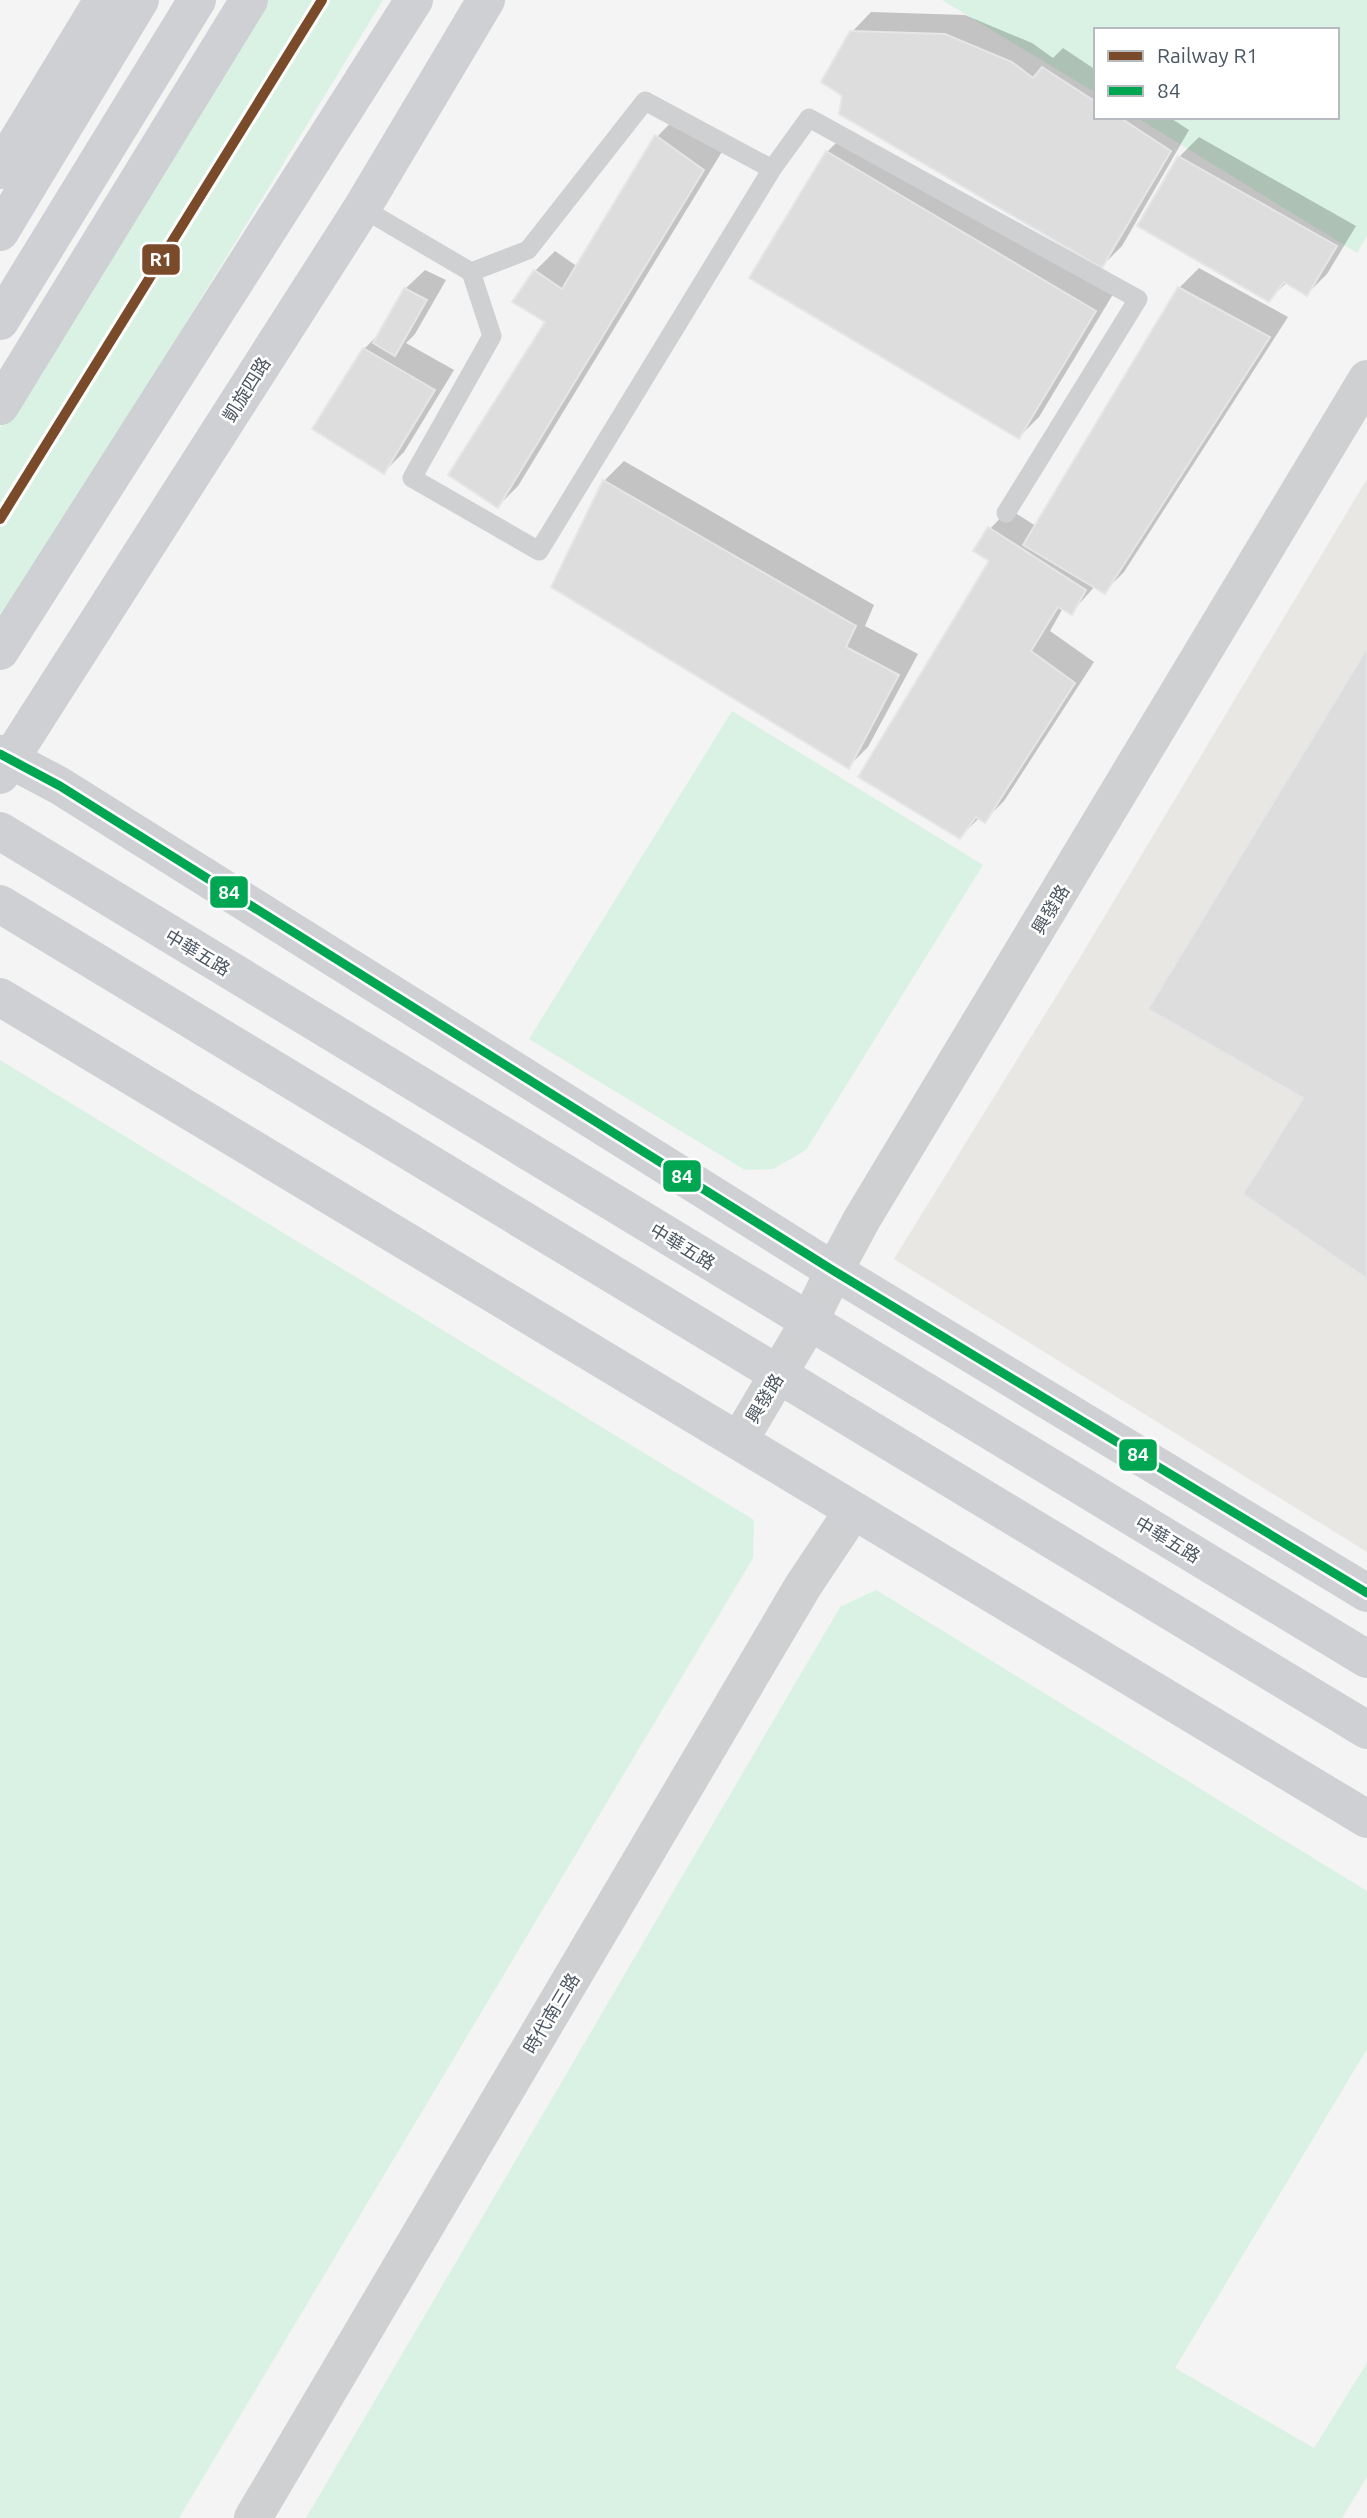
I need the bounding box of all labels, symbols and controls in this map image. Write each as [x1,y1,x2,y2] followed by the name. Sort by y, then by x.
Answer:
[1094,28,1339,119] legend
[1157,43,1258,67] text: Railway R1
[1157,78,1181,102] text: 84
[141,243,181,276] line badge: R1
[149,248,173,270] text: R1
[218,353,274,425] street label: 凱旋四路
[209,875,249,909] line badge: 84
[218,881,240,903] text: 84
[1028,881,1072,937] street label: 興發路
[162,925,234,979] street label: 中華五路
[662,1159,702,1193] line badge: 84
[671,1165,693,1187] text: 84
[647,1219,719,1273] street label: 中華五路
[742,1370,786,1426] street label: 興發路
[1118,1438,1158,1472] line badge: 84
[1127,1443,1149,1465] text: 84
[1132,1512,1204,1566] street label: 中華五路
[519,1969,583,2057] street label: 時代南三路

